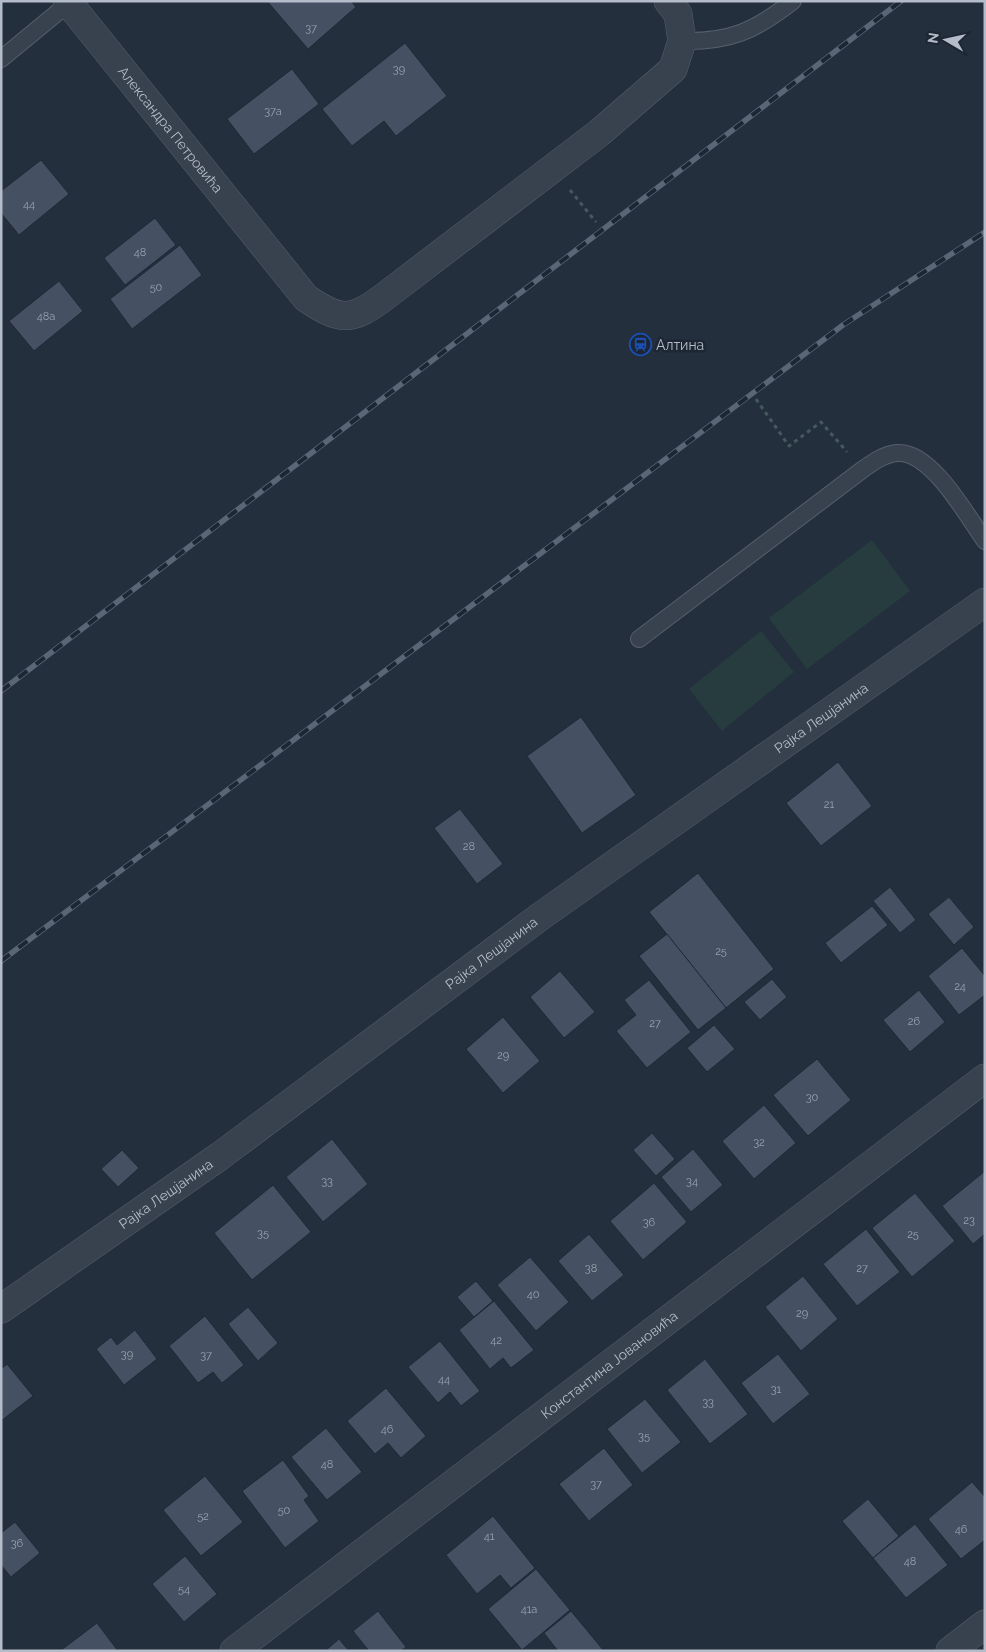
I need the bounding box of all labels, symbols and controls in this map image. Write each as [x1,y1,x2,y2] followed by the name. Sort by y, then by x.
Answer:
[921,15,971,65] north arrow
[305,22,317,35] house number: 37
[924,31,942,44] text: N
[115,63,226,196] street label: Александра Петровића
[393,63,405,76] house number: 39
[264,105,282,118] house number: 37a
[23,198,35,211] house number: 44
[134,246,146,259] house number: 48
[150,281,163,294] house number: 50
[37,310,55,323] house number: 48a
[628,333,652,357] station icon: Алтина
[656,337,704,353] place label: Алтина
[771,679,871,756] street label: Рајка Лешјанина
[824,798,835,811] house number: 21
[463,840,475,853] house number: 28
[442,914,540,993] street label: Рајка Лешјанина
[715,945,727,958] house number: 25
[954,980,966,993] house number: 24
[908,1015,921,1028] house number: 26
[649,1017,661,1030] house number: 27
[497,1049,509,1062] house number: 29
[806,1091,819,1104] house number: 30
[753,1136,765,1149] house number: 32
[116,1156,216,1232] street label: Рајка Лешјанина
[321,1175,333,1188] house number: 33
[686,1175,698,1188] house number: 34
[963,1214,975,1227] house number: 23
[643,1216,656,1229] house number: 36
[257,1227,269,1240] house number: 35
[907,1228,919,1241] house number: 25
[585,1262,597,1275] house number: 38
[856,1262,868,1275] house number: 27
[527,1288,540,1301] house number: 40
[796,1307,808,1320] house number: 29
[538,1308,681,1422] street label: Константина Јовановића
[490,1334,502,1347] house number: 42
[121,1348,133,1361] house number: 39
[200,1349,212,1362] house number: 37
[438,1373,450,1386] house number: 44
[771,1383,782,1396] house number: 31
[702,1396,714,1409] house number: 33
[381,1423,394,1436] house number: 46
[638,1430,650,1443] house number: 35
[321,1458,333,1471] house number: 48
[590,1478,602,1491] house number: 37
[278,1504,291,1517] house number: 50
[197,1510,209,1523] house number: 52
[955,1523,968,1536] house number: 46
[484,1530,495,1543] house number: 41
[11,1537,24,1550] house number: 36
[904,1555,916,1568] house number: 48
[178,1583,190,1596] house number: 54
[521,1603,537,1616] house number: 41a

